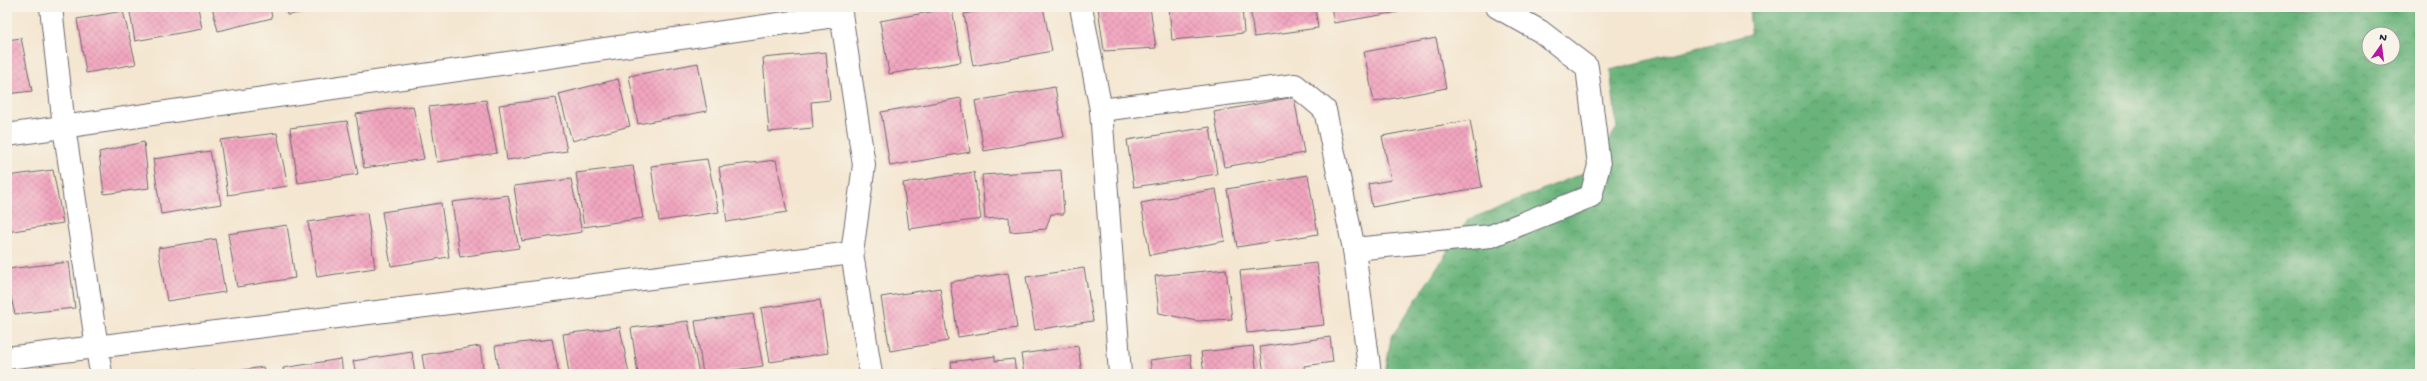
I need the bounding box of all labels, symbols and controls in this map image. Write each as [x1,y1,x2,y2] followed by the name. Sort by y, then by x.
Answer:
[2361,26,2401,66] north arrow
[2378,32,2388,45] text: N

